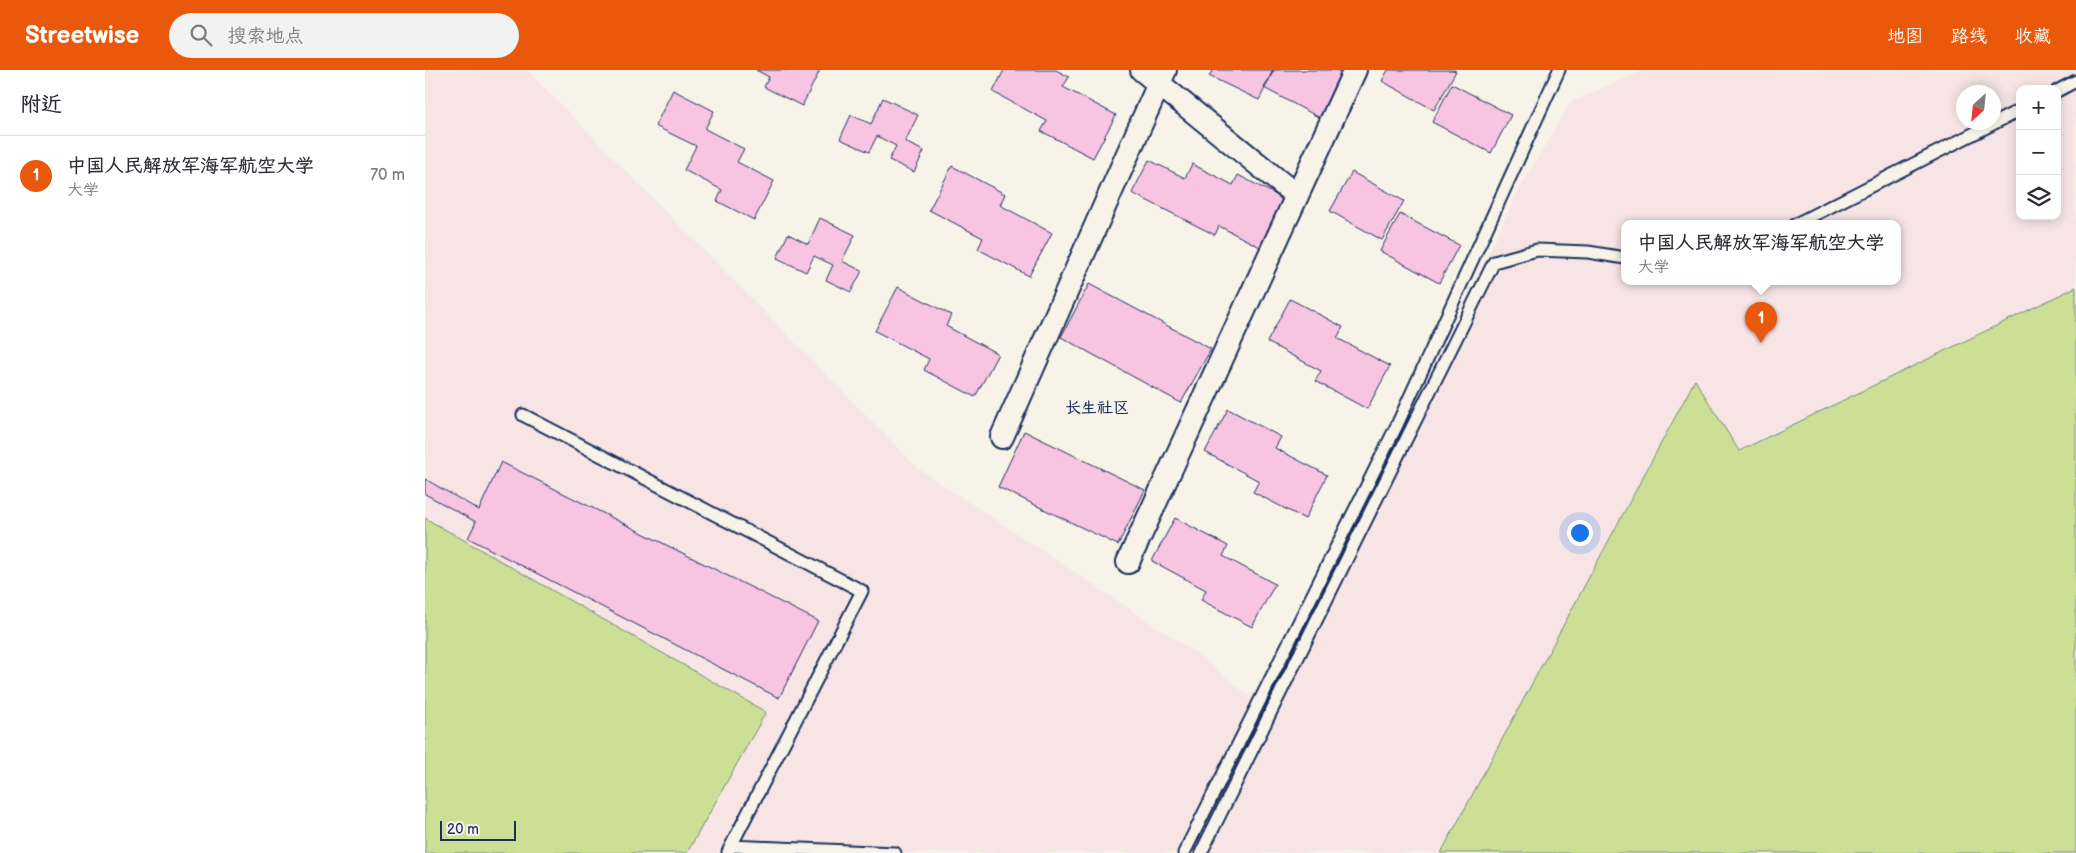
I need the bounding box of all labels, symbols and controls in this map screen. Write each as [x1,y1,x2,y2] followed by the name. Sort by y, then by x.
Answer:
[169,13,519,58] search box
[25,21,139,50] text: Streetwise
[187,21,215,49] icon: search
[227,25,303,48] text: 搜索地点
[1887,26,1923,47] text: 地图
[1951,26,1987,47] text: 路线
[2015,26,2051,47] text: 收藏
[1956,85,2001,130] north arrow
[2016,85,2061,220] map controls
[2016,85,2061,130] button: +
[20,92,62,117] text: 附近
[2016,130,2061,175] button: −
[67,155,314,178] text: 中国人民解放军海军航空大学
[33,166,39,185] text: 1
[370,166,405,185] text: 70 m
[2016,175,2061,220] button: layers
[67,181,99,200] text: 大学
[1621,220,1901,285] popup
[1637,232,1885,255] text: 中国人民解放军海军航空大学
[1637,258,1670,277] text: 大学
[1745,302,1777,343] pin: 1
[1065,399,1129,418] district label: 长生社区
[1567,520,1593,546] your location
[440,818,516,841] scale bar
[447,821,479,838] text: 20 m

